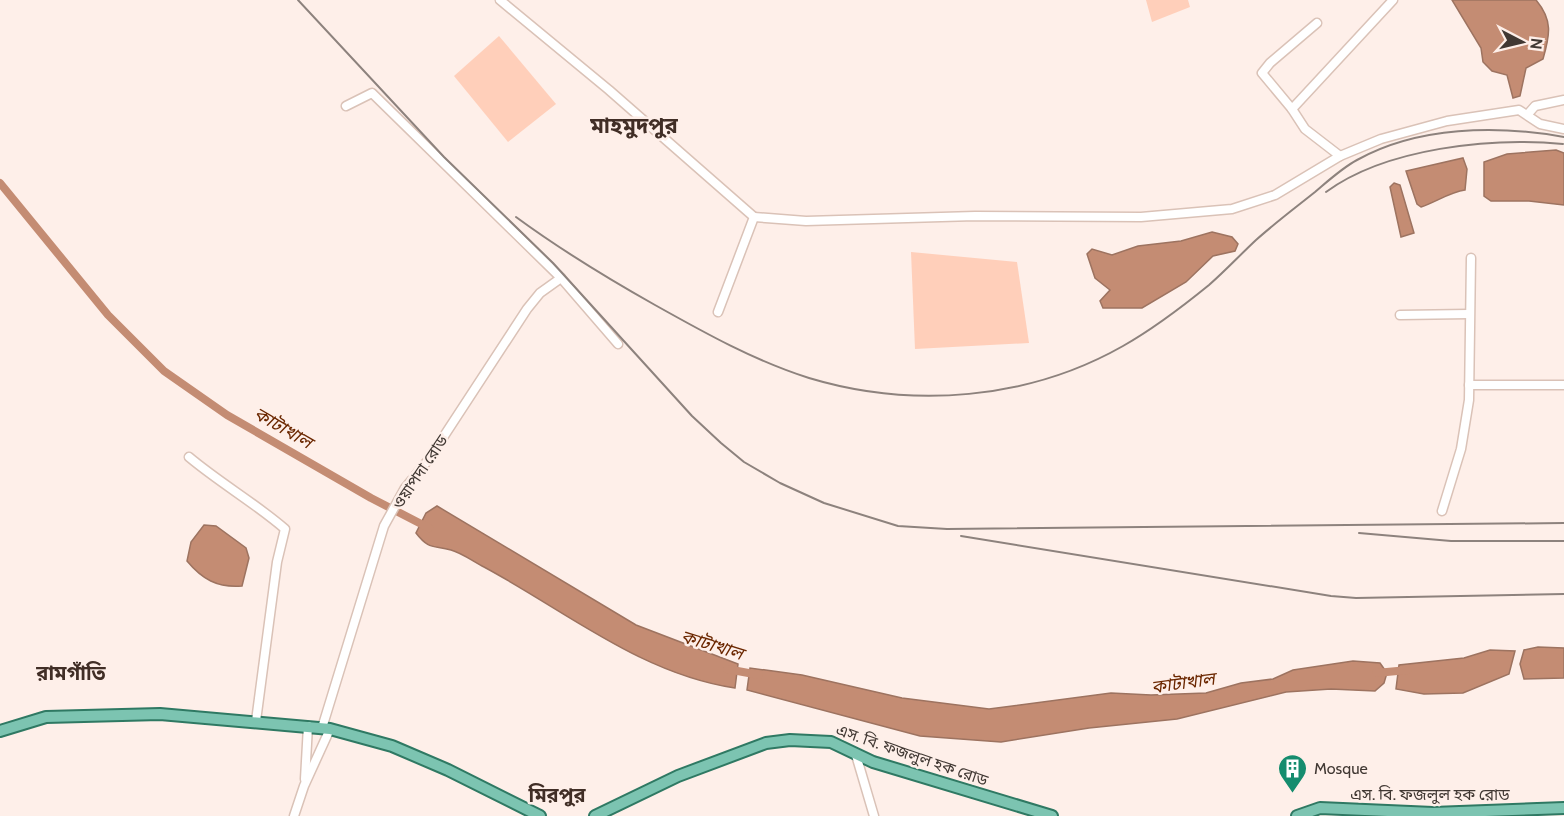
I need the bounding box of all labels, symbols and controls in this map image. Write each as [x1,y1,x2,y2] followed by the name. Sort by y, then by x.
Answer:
[1492,12,1552,72] north arrow
[1526,37,1547,51] text: N
[589,112,679,139] district label: মাহমুদপুর
[250,403,319,455] water label: কাটাখাল
[388,431,452,513] street label: ওয়াপদা রোড
[678,625,749,666] water label: কাটাখাল
[35,661,107,685] district label: রামগাঁতি
[1150,667,1220,698] water label: কাটাখাল
[834,720,991,790] street label: এস. বি. ফজলুল হক রোড
[1277,752,1309,794] building icon: Mosque
[1314,759,1368,778] place label: Mosque
[528,783,586,807] district label: মিরপুর
[1350,785,1510,804] street label: এস. বি. ফজলুল হক রোড

